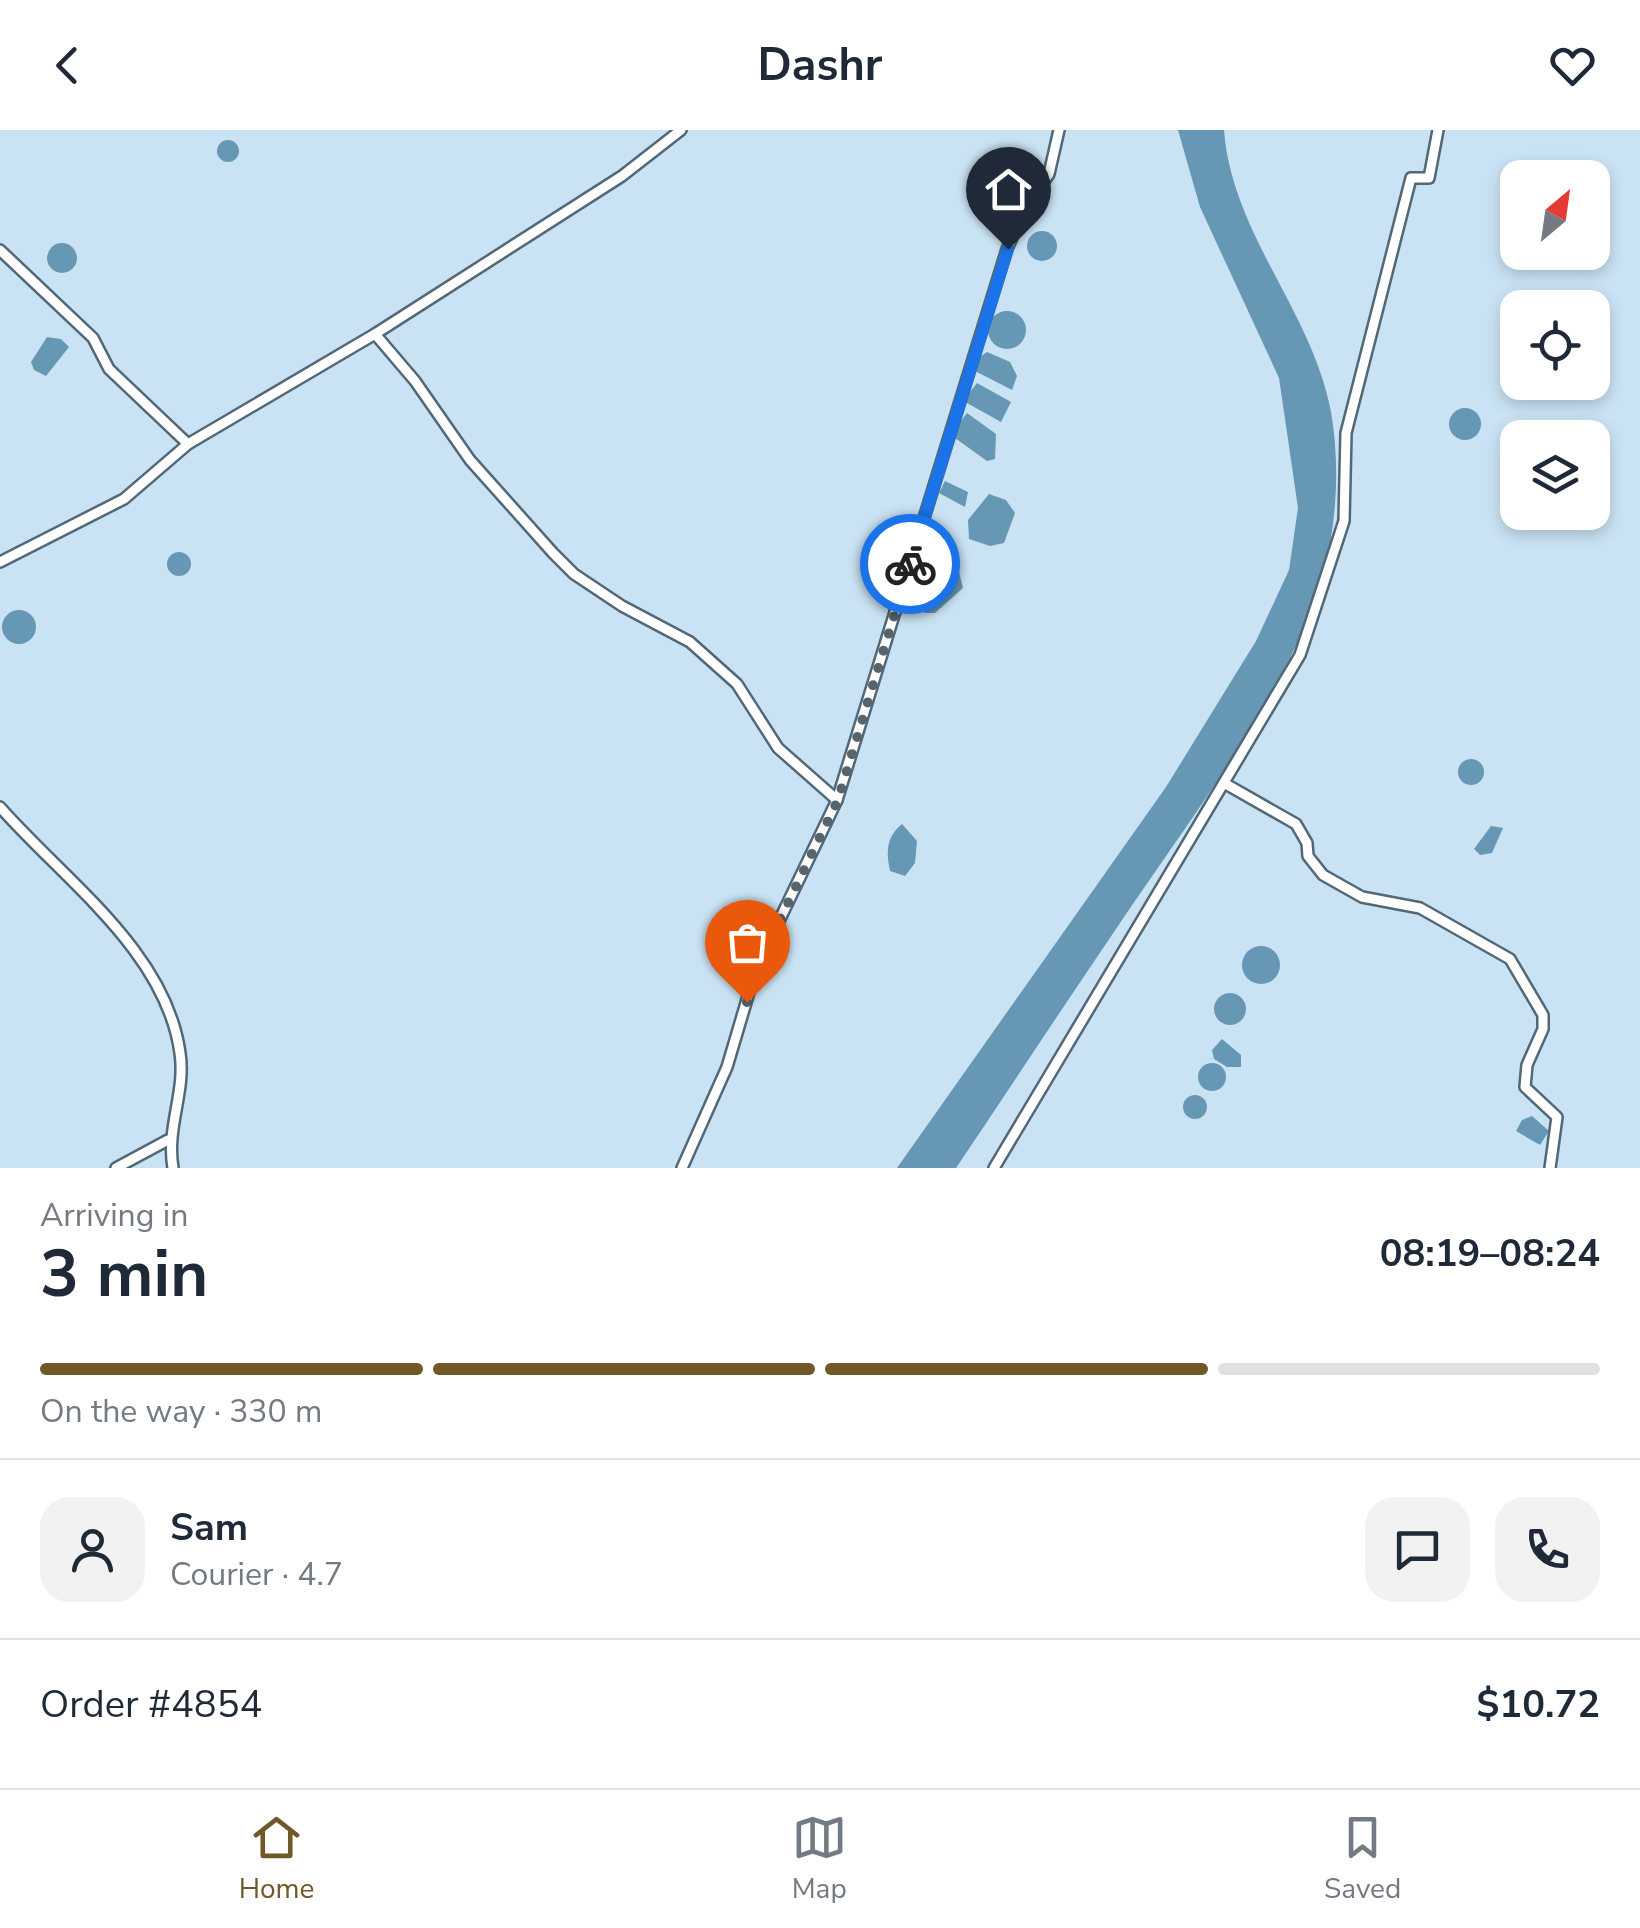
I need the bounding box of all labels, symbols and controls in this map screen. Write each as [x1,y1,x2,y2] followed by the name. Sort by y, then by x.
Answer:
[758,35,882,96] text: Dashr
[40,38,95,93] icon: back
[1545,38,1600,93] icon: heart
[966,147,1051,250] pin
[1500,160,1610,270] north arrow
[1500,160,1610,530] map controls
[981,162,1036,217] icon: home
[1500,290,1610,400] button: locate
[1500,420,1610,530] button: layers
[860,514,960,614] courier
[883,537,938,592] icon: bike
[705,900,790,1003] pin
[720,915,775,970] icon: bag
[40,1194,188,1237] text: Arriving in
[1380,1228,1600,1279] text: 08:19–08:24
[40,1230,208,1319] text: 3 min
[40,1390,322,1433] text: On the way · 330 m
[40,1497,145,1602] button: person
[1365,1497,1470,1602] button: chat
[1495,1497,1600,1602] button: phone
[170,1502,248,1553] text: Sam
[170,1553,343,1596] text: Courier · 4.7
[40,1679,262,1730] text: Order #4854
[1477,1679,1600,1730] text: $10.72
[239,1810,314,1908] tab: Home
[792,1810,847,1908] tab: Map
[1324,1810,1401,1908] tab: Saved

